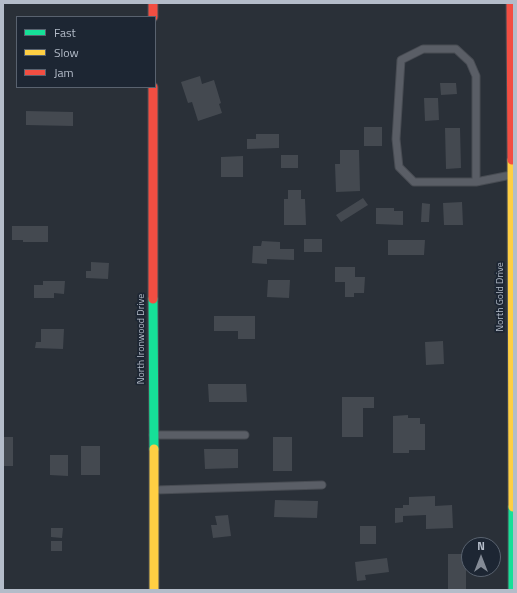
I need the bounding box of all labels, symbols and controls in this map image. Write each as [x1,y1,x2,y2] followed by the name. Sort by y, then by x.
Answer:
[16,16,156,88] legend
[54,23,76,42] text: Fast
[54,43,79,62] text: Slow
[54,63,74,82] text: Jam
[495,262,507,332] street label: North Gold Drive
[136,294,148,384] street label: North Ironwood Drive
[461,537,501,577] north arrow
[477,538,485,554] text: N

